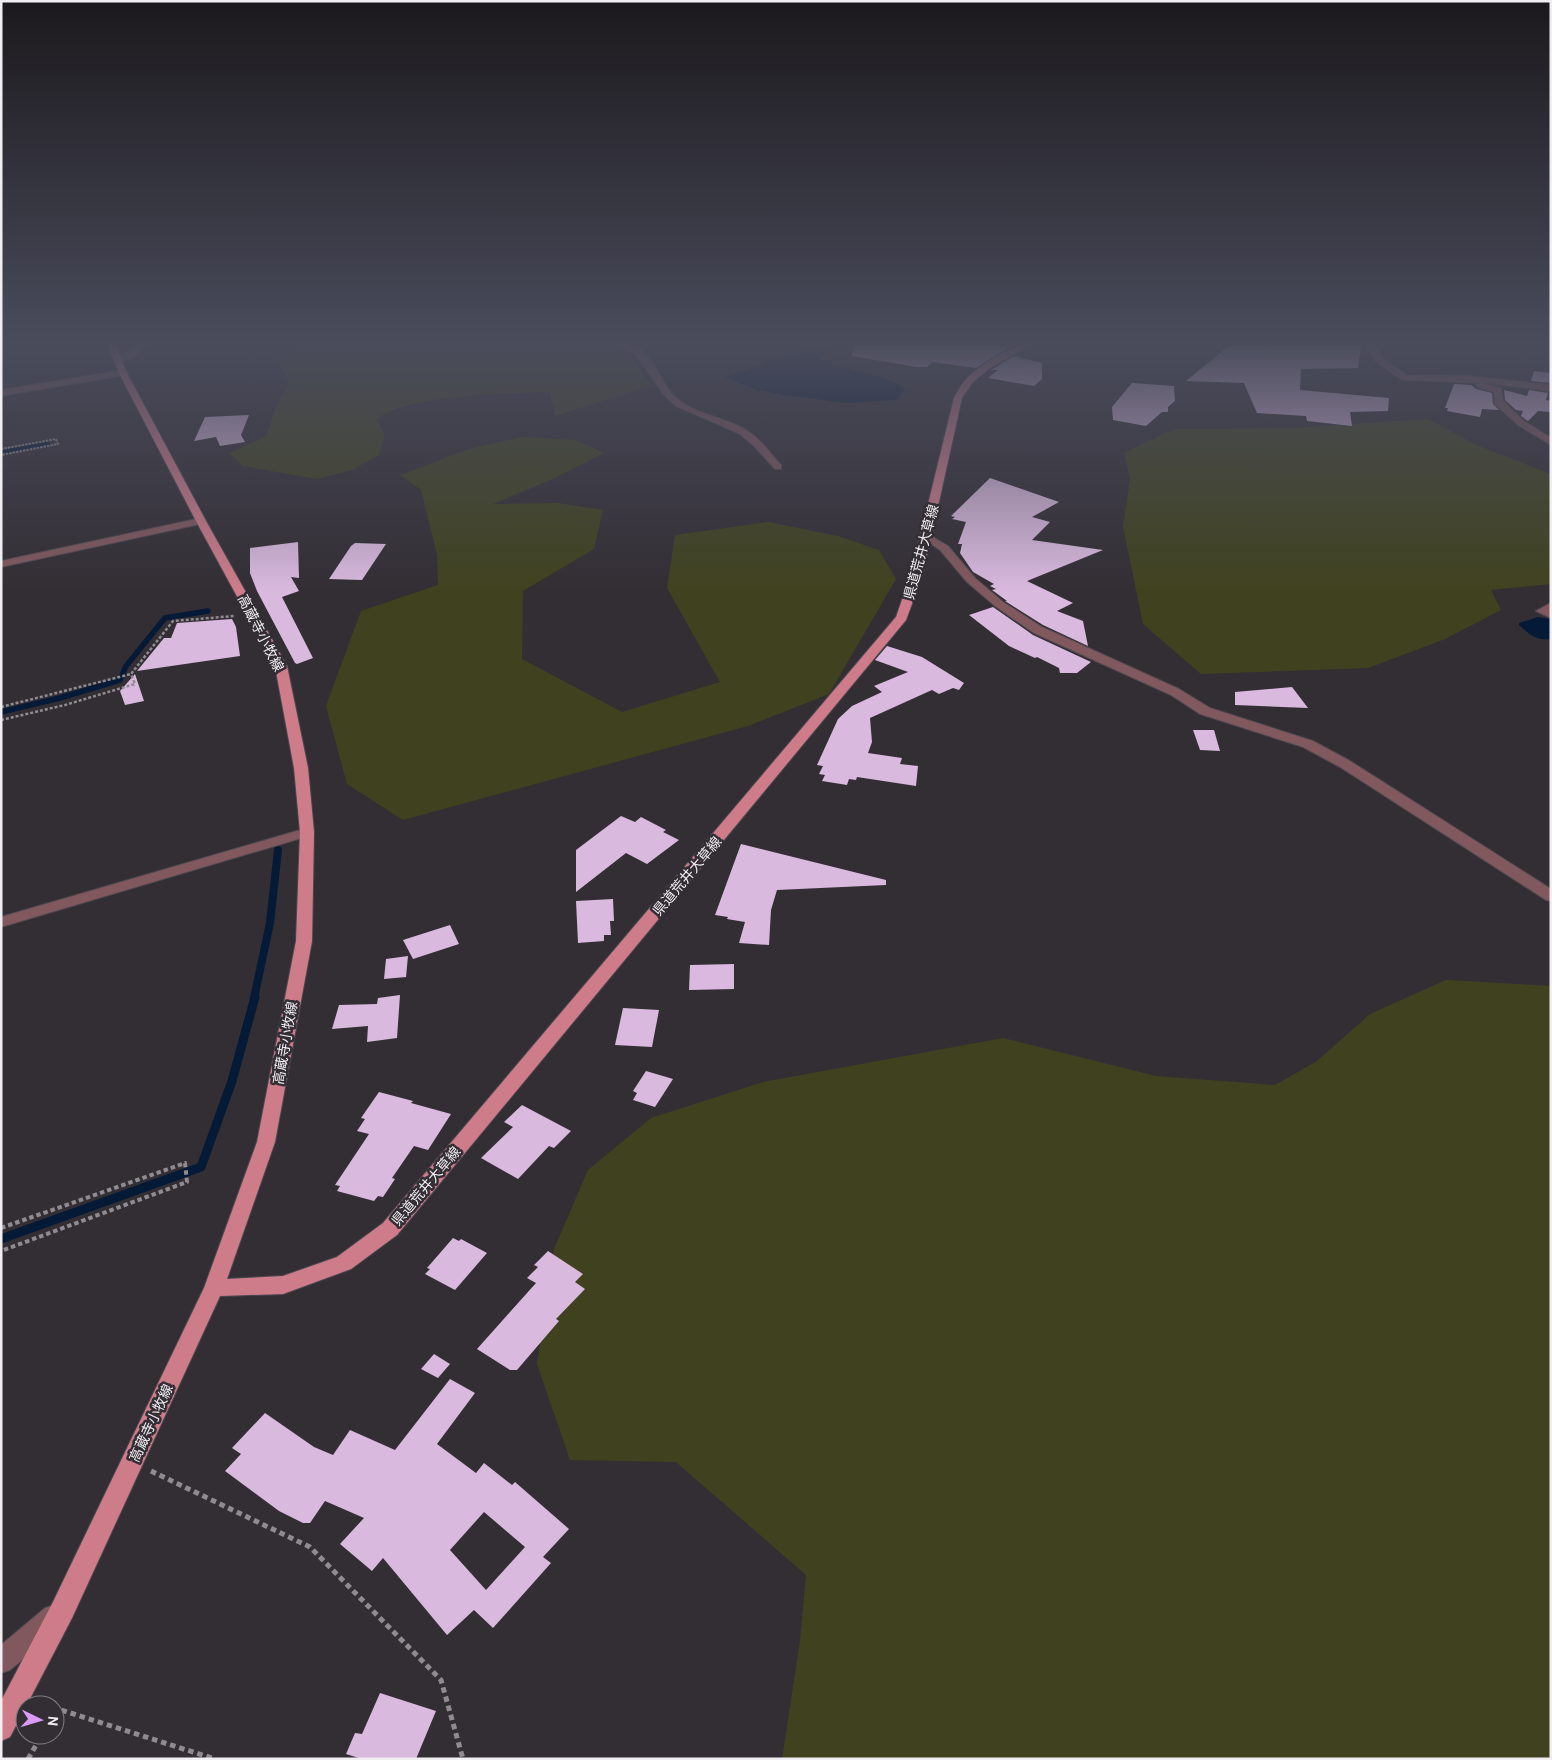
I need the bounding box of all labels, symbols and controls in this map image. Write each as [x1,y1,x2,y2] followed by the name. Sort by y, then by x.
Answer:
[900,502,942,602] street label: 県道荒井大草線
[234,591,288,675] street label: 高蔵寺小牧線
[649,833,725,919] street label: 県道荒井大草線
[269,1000,301,1086] street label: 高蔵寺小牧線
[388,1143,464,1229] street label: 県道荒井大草線
[125,1381,177,1465] street label: 高蔵寺小牧線
[15,1695,65,1745] north arrow
[44,1715,62,1727] text: N

